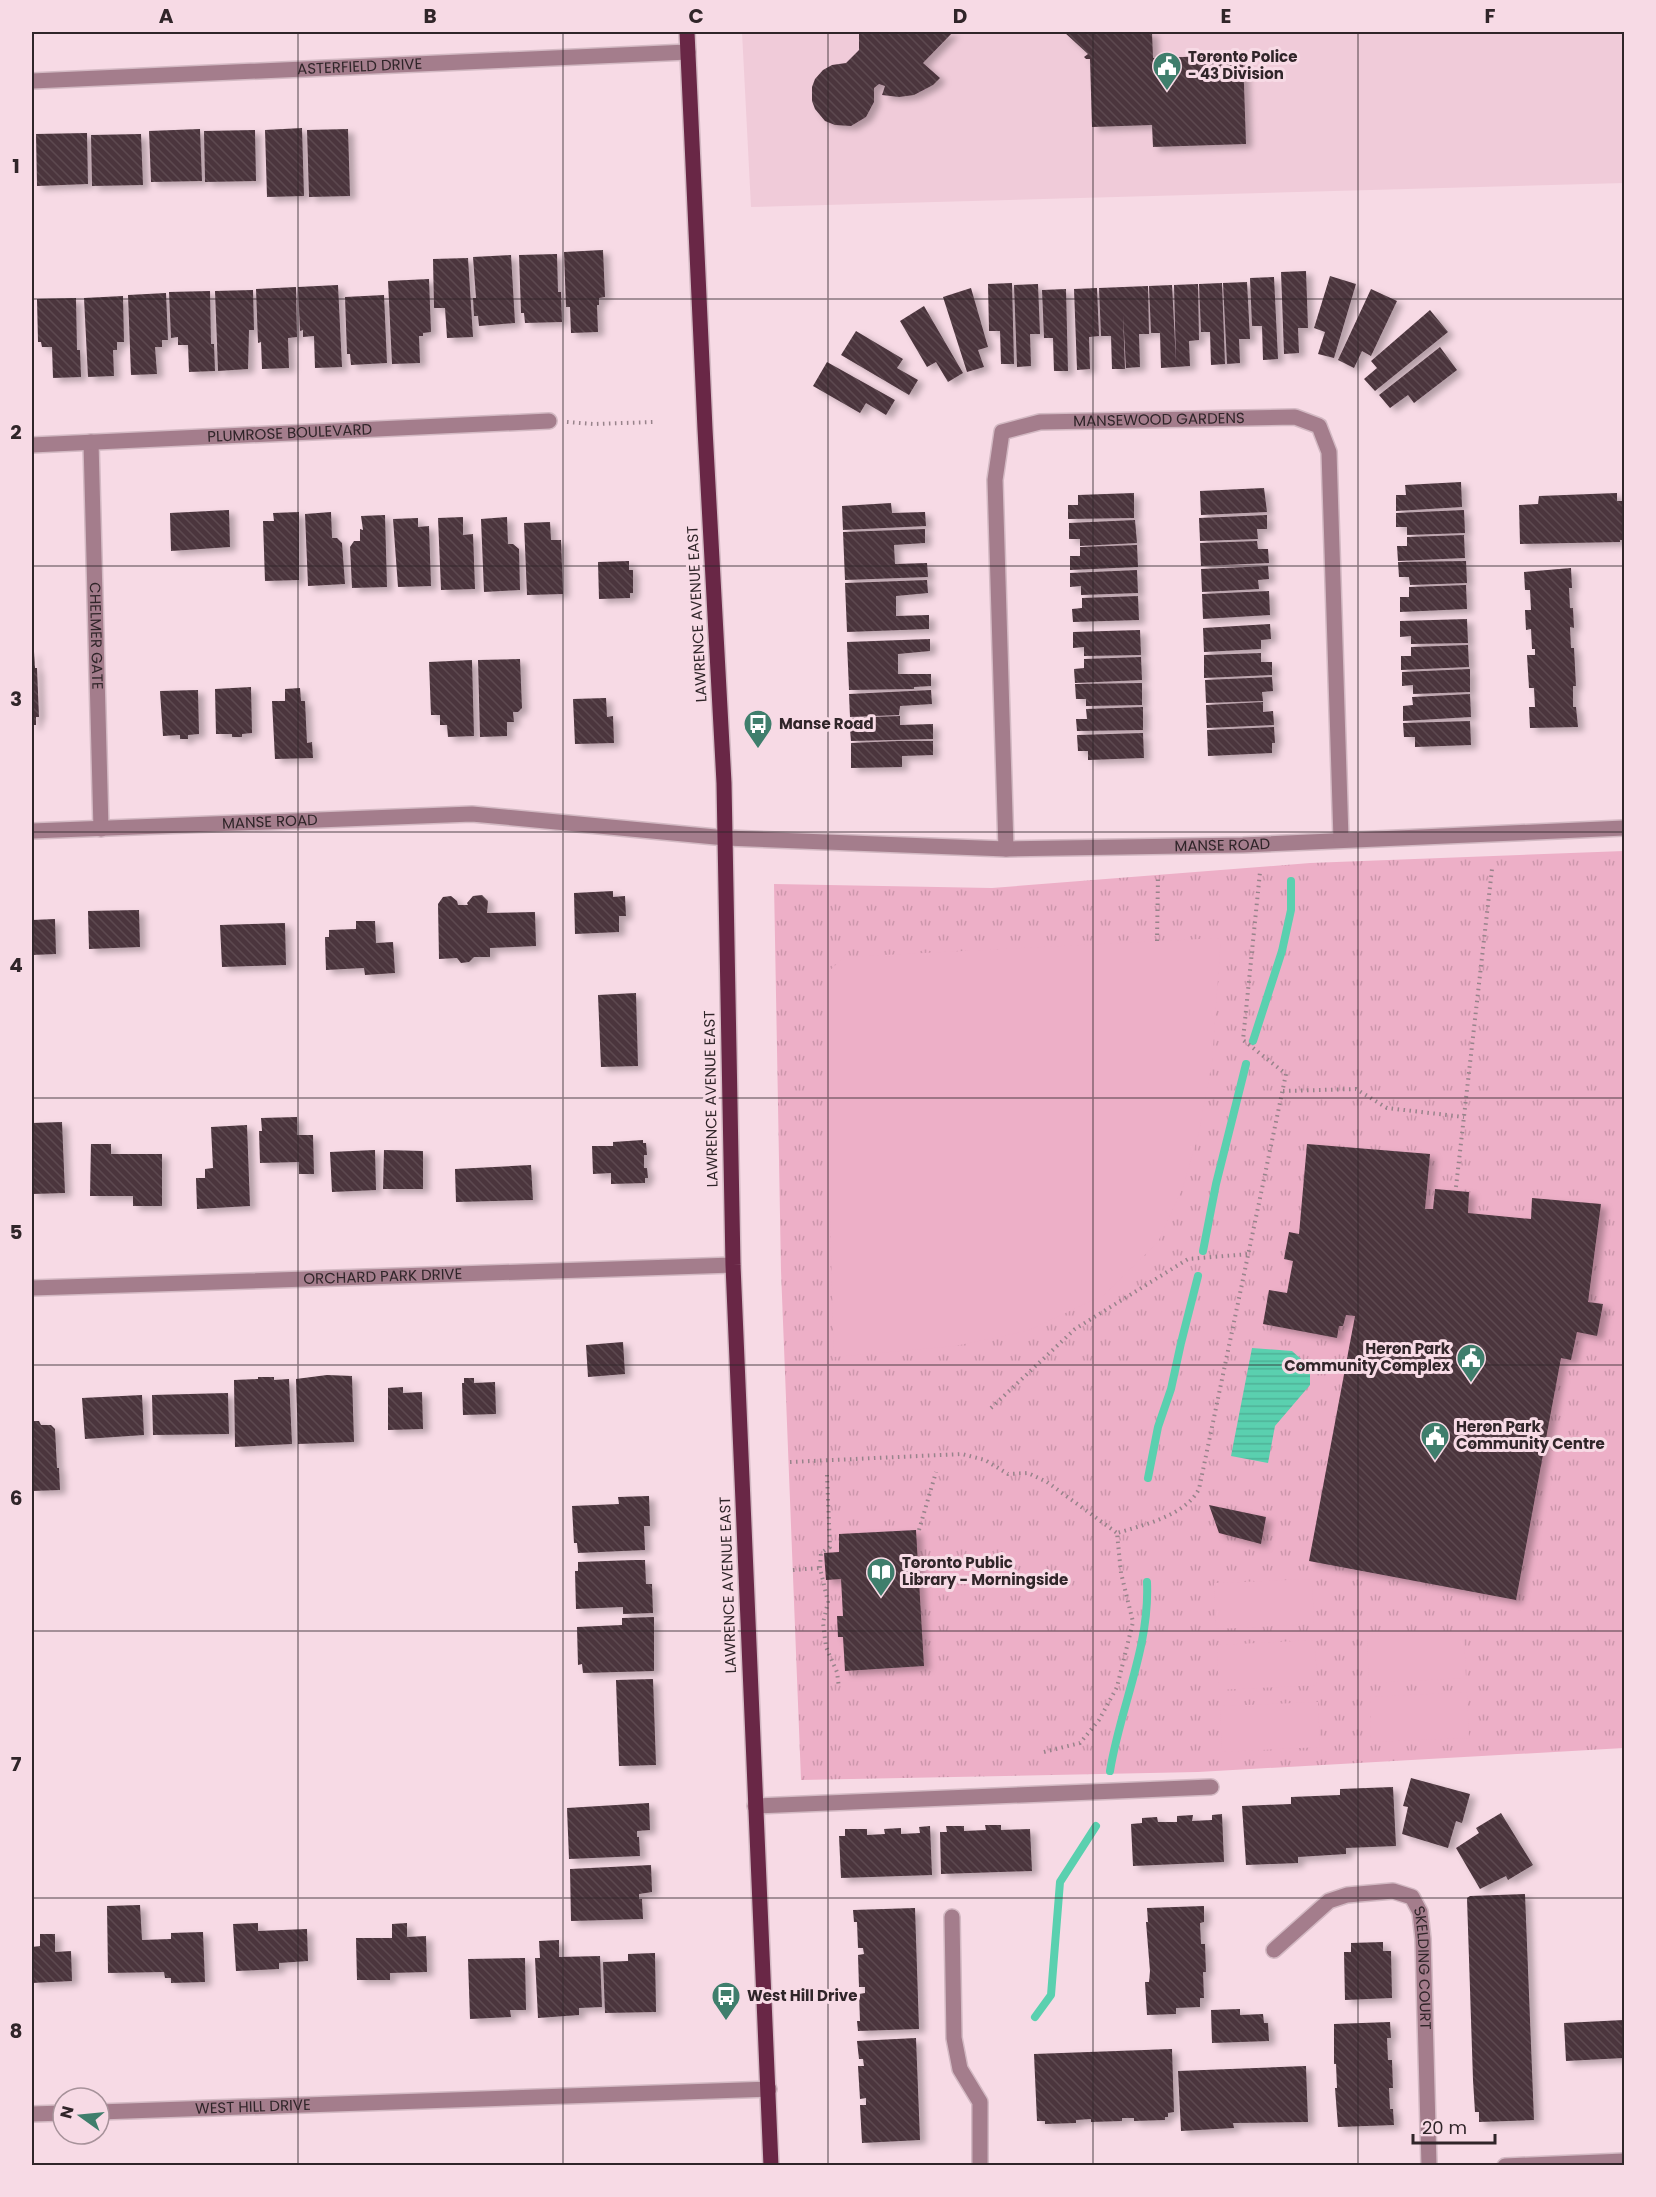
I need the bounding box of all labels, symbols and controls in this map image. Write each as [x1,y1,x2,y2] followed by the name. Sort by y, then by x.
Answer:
[159,2,174,30] text: A
[423,2,437,30] text: B
[688,2,704,30] text: C
[953,2,967,30] text: D
[1221,2,1231,30] text: E
[1485,2,1496,30] text: F
[1188,46,1297,84] place label: Toronto Police - 43 Division
[1151,50,1183,92] public building icon: Toronto Police - 43 Division
[297,53,423,79] street label: ASTERFIELD DRIVE
[12,152,20,180] text: 1
[1073,407,1245,431] street label: MANSEWOOD GARDENS
[10,418,22,446] text: 2
[207,418,373,447] street label: PLUMROSE BOULEVARD
[681,525,712,703] street label: LAWRENCE AVENUE EAST
[85,582,108,690] street label: CHELMER GATE
[10,685,22,713] text: 3
[742,708,774,750] bus stop icon: Manse Road
[779,713,874,734] place label: Manse Road
[222,809,318,834] street label: MANSE ROAD
[1174,833,1271,856] street label: MANSE ROAD
[9,951,23,979] text: 4
[698,1010,723,1188] street label: LAWRENCE AVENUE EAST
[10,1218,23,1246] text: 5
[303,1263,463,1289] street label: ORCHARD PARK DRIVE
[1284,1338,1451,1376] place label: Heron Park Community Complex
[1455,1342,1487,1384] public building icon: Heron Park Community Complex
[1456,1416,1605,1454] place label: Heron Park Community Centre
[1419,1420,1451,1462] public building icon: Heron Park Community Centre
[10,1484,22,1512] text: 6
[714,1496,741,1674] street label: LAWRENCE AVENUE EAST
[902,1552,1068,1590] place label: Toronto Public Library - Morningside
[865,1556,897,1598] library icon: Toronto Public Library - Morningside
[11,1750,22,1778] text: 7
[1409,1902,1436,2030] street label: SKELDING COURT
[710,1980,742,2022] bus stop icon: West Hill Drive
[747,1985,857,2006] place label: West Hill Drive
[10,2017,22,2045] text: 8
[51,2086,111,2146] north arrow
[195,2094,311,2119] street label: WEST HILL DRIVE
[54,2103,80,2121] text: N
[1413,2107,1496,2145] scale bar
[1422,2115,1467,2140] text: 20 m

